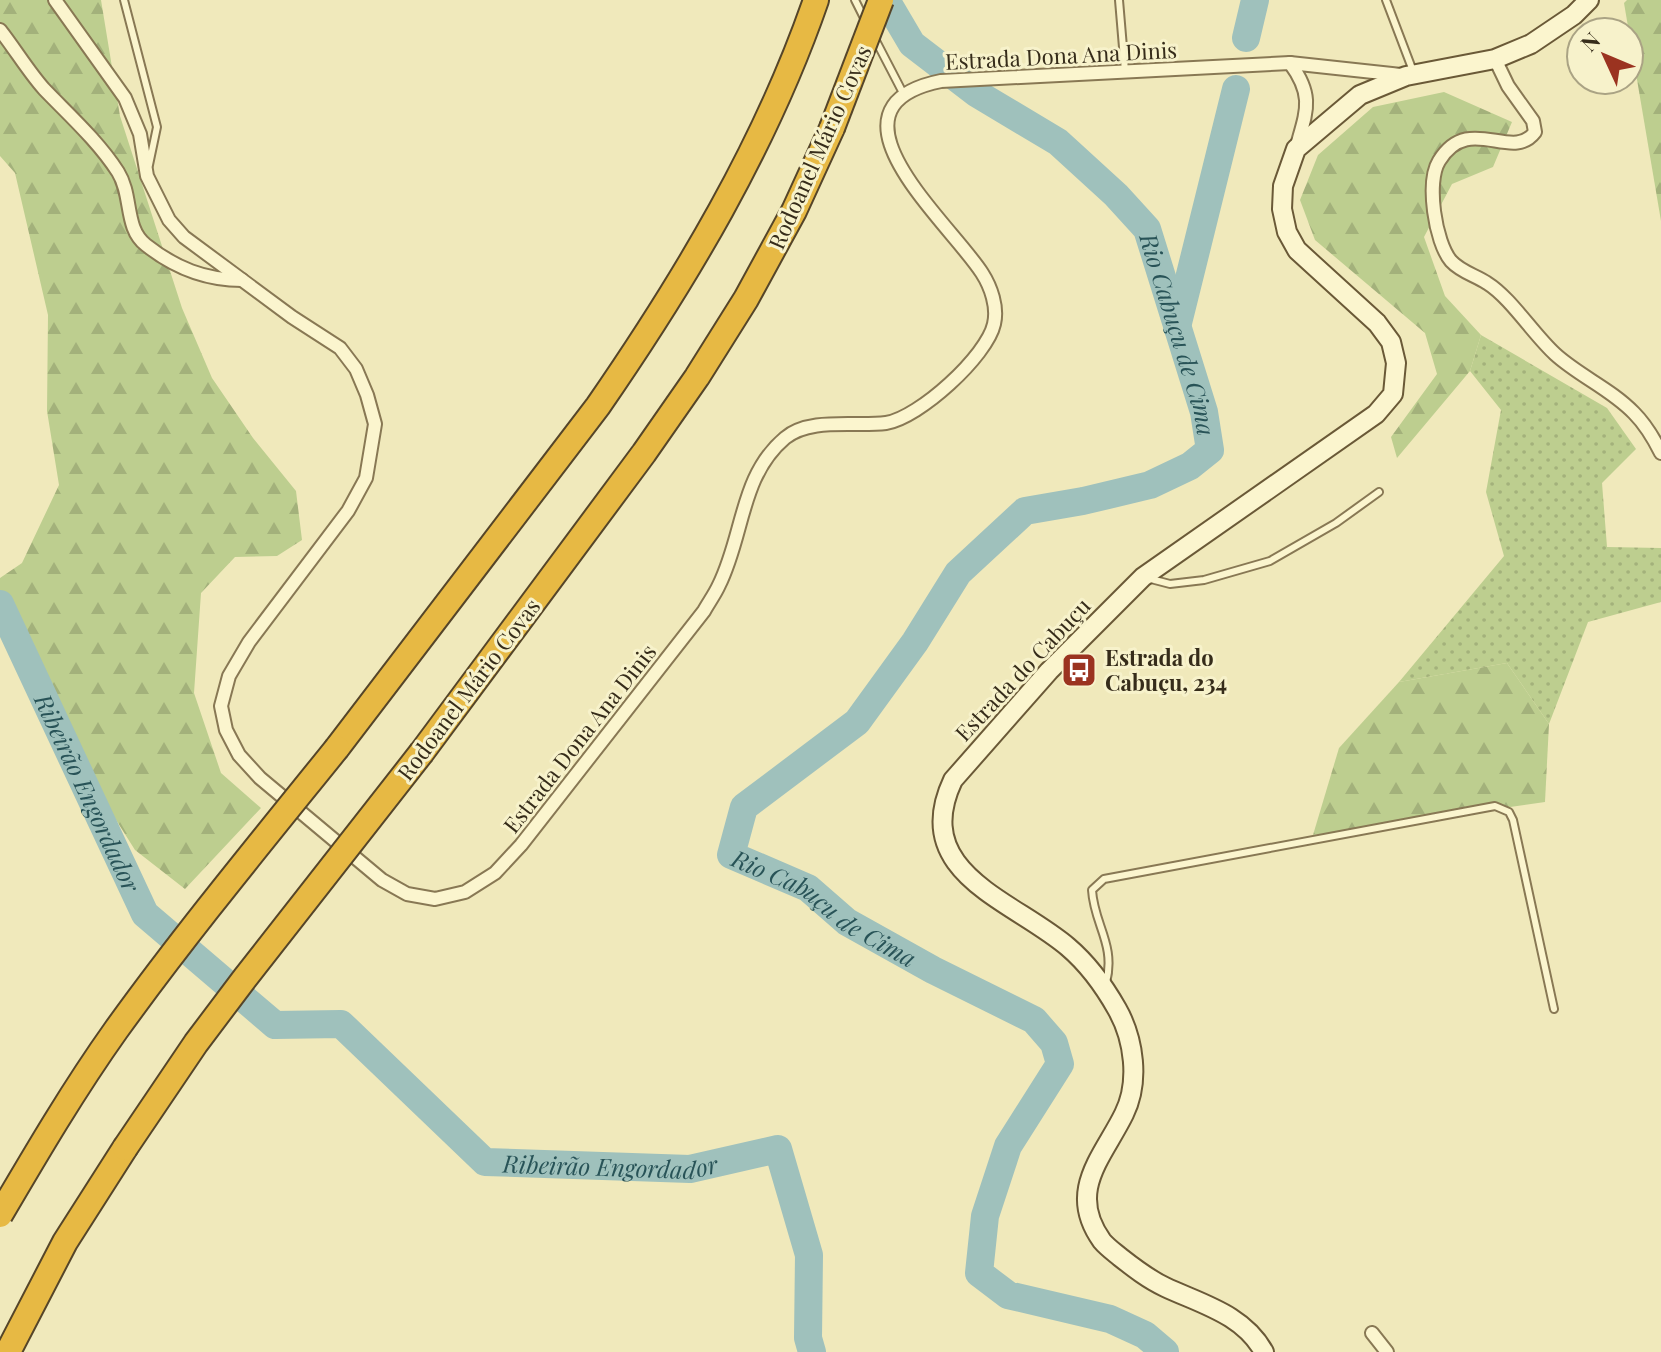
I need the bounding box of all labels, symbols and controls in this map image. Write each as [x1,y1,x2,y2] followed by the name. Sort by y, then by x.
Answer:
[1565,16,1645,96] north arrow
[1574,25,1606,58] text: N
[944,34,1178,76] street label: Estrada Dona Ana Dinis
[760,40,878,254] street label: Rodoanel Mário Covas
[1133,228,1223,438] water label: Rio Cabuçu de Cima
[948,591,1096,747] street label: Estrada do Cabuçu
[390,592,546,786] street label: Rodoanel Mário Covas
[496,637,662,839] street label: Estrada Dona Ana Dinis
[1105,642,1227,697] place label: Estrada do Cabuçu, 234
[1060,651,1098,689] bus stop icon: Estrada do Cabuçu, 234
[28,687,148,897] water label: Ribeirão Engordador
[726,841,922,974] water label: Rio Cabuçu de Cima
[501,1147,721,1185] water label: Ribeirão Engordador

